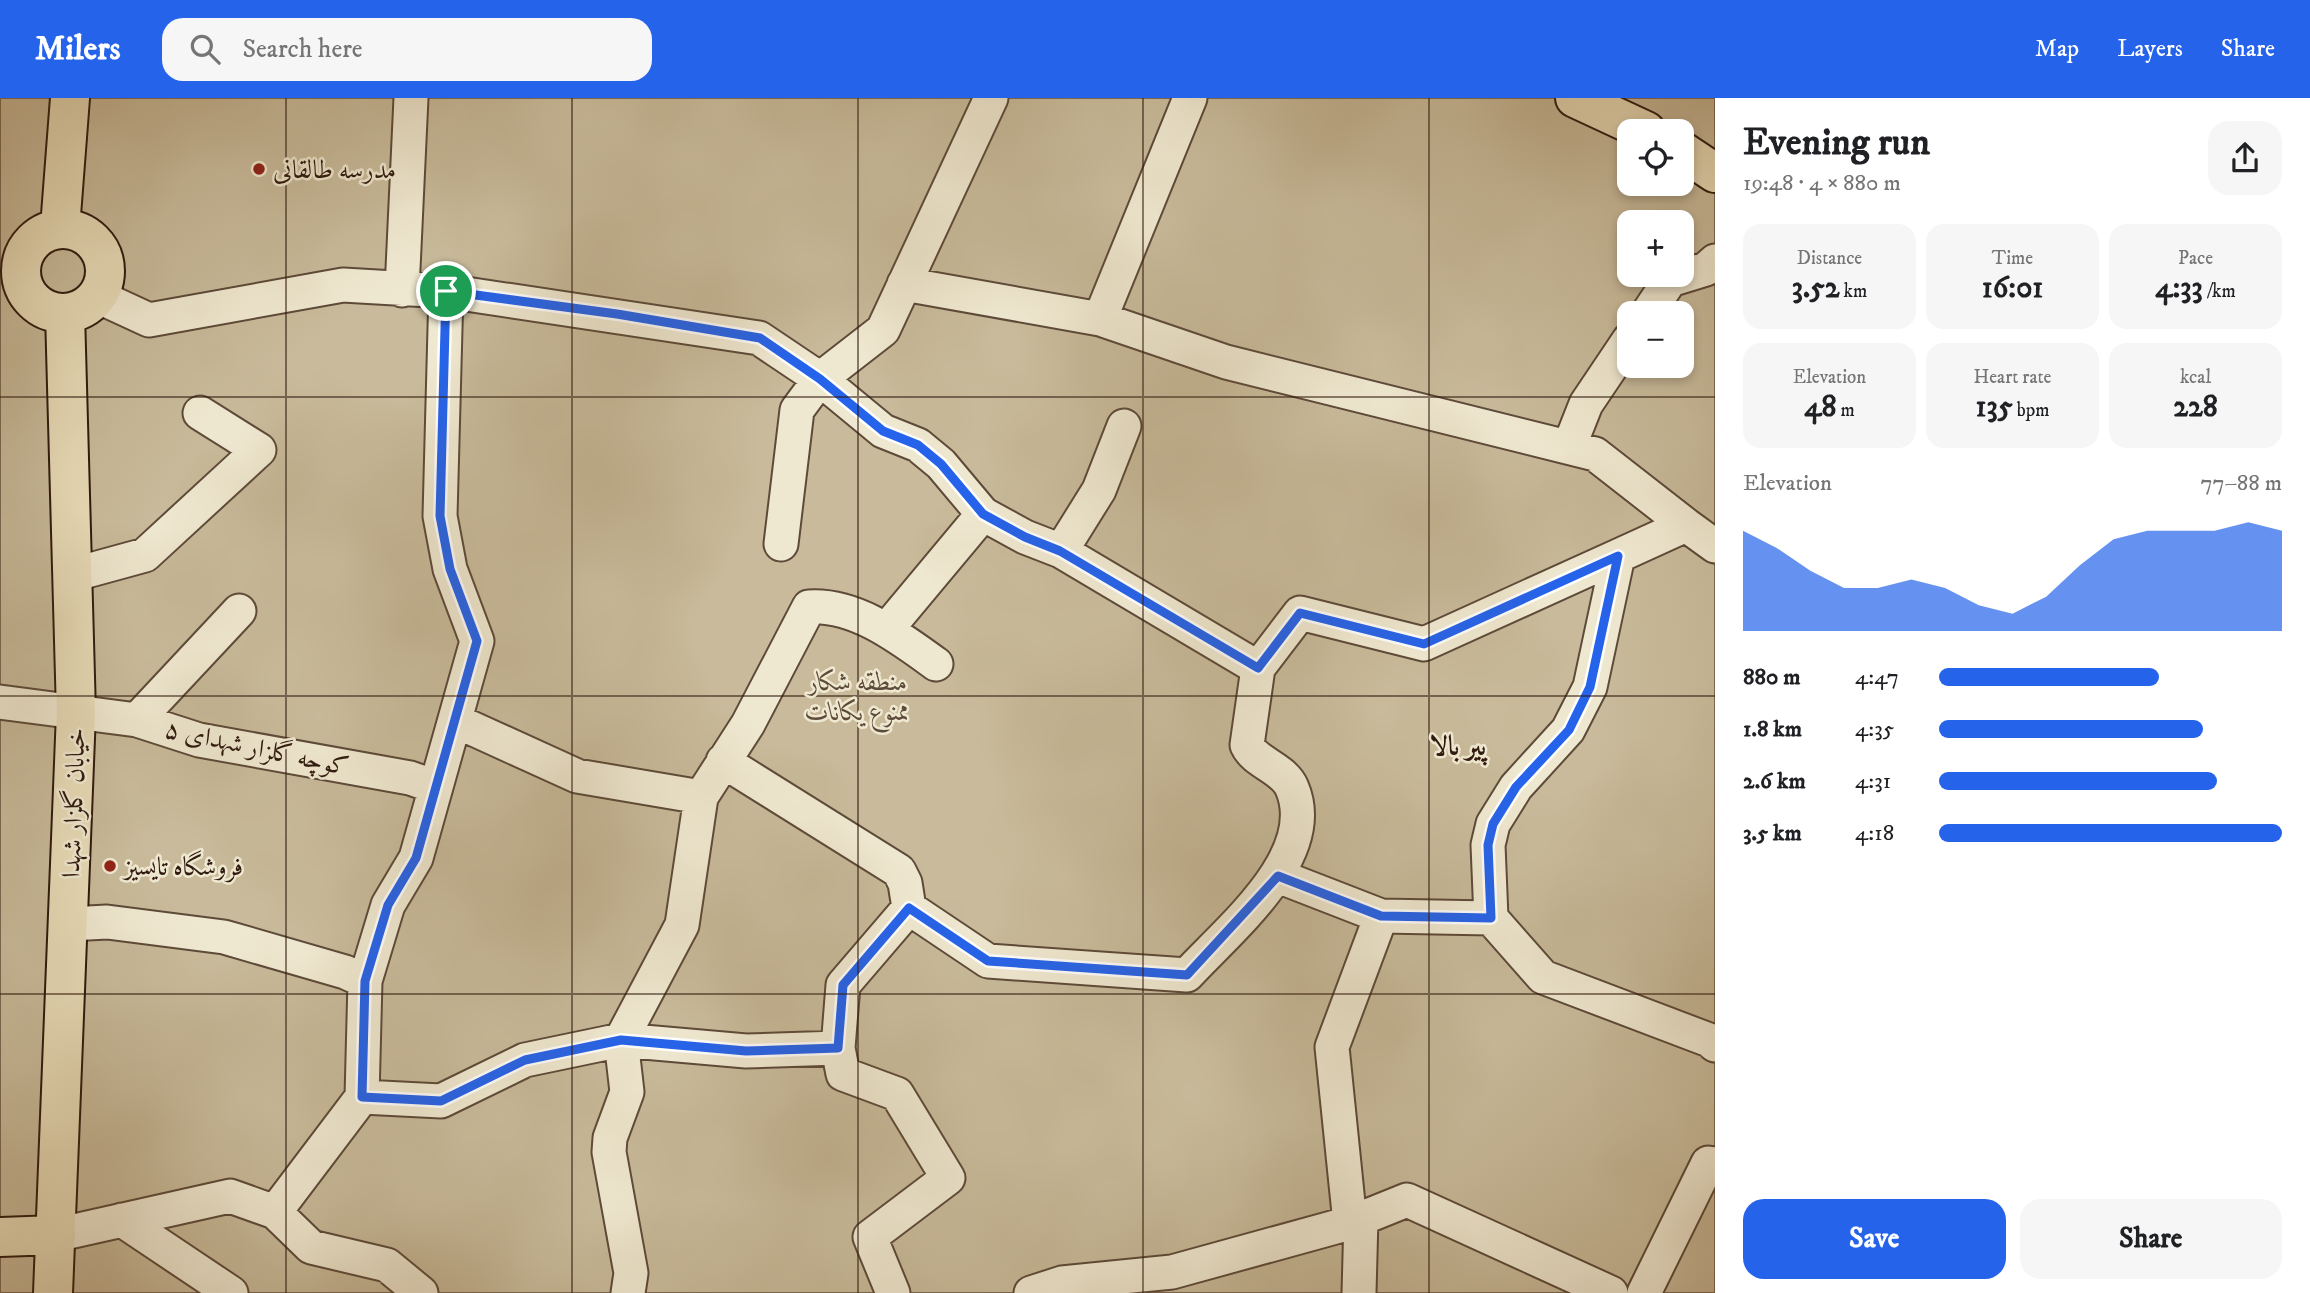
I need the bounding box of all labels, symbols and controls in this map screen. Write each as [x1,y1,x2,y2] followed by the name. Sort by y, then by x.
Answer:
[162,18,652,81] search box
[35,29,120,70] text: Milers
[186,30,224,68] icon: search
[242,33,363,66] text: Search here
[2035,34,2079,64] text: Map
[2117,34,2183,64] text: Layers
[2221,34,2275,64] text: Share
[1617,119,1694,378] map controls
[1617,119,1694,196] button: locate
[1743,119,1930,167] text: Evening run
[2208,121,2282,195] button: share
[273,154,396,187] place label: مدرسه طالقانی
[251,161,267,177] marker: مدرسه طالقانی
[1743,169,1901,198] text: 19:48 · 4 × 880 m
[1617,210,1694,287] button: +
[1797,247,1862,270] text: Distance
[1992,247,2033,270] text: Time
[2178,247,2213,270] text: Pace
[416,261,476,321] pin
[1792,270,1839,307] text: 3.52
[1982,270,2043,307] text: 16:01
[2155,270,2203,307] text: 4:33
[427,272,465,310] icon: arrive
[1839,280,1867,303] text: km
[2203,280,2236,303] text: /km
[1617,301,1694,378] button: −
[1793,366,1866,389] text: Elevation
[1974,366,2051,389] text: Heart rate
[2180,366,2211,389] text: kcal
[1804,389,1836,426] text: 48
[1976,389,2013,426] text: 135
[2173,389,2218,426] text: 228
[1836,399,1855,422] text: m
[2013,399,2049,422] text: bpm
[1743,469,1832,498] text: Elevation
[2200,469,2282,498] text: 77–88 m
[1743,663,1801,692] text: 880 m
[1855,663,1899,692] text: 4:47
[805,666,911,733] park label: منطقه شکار ممنوع یکانات
[162,713,352,784] street label: کوچه گلزار شهدای ۵
[1743,715,1802,744] text: 1.8 km
[1855,715,1894,744] text: 4:35
[55,727,94,879] street label: خیابان گلزار شهدا
[1430,729,1488,766] district label: پیر بالا
[1743,767,1806,796] text: 2.6 km
[1855,767,1891,796] text: 4:31
[1743,819,1802,848] text: 3.5 km
[1855,819,1894,848] text: 4:18
[121,850,243,884] place label: فروشگاه تایسیز
[102,858,118,874] marker: فروشگاه تایسیز
[1743,1199,2006,1279] button: Save
[2020,1199,2282,1279] button: Share

